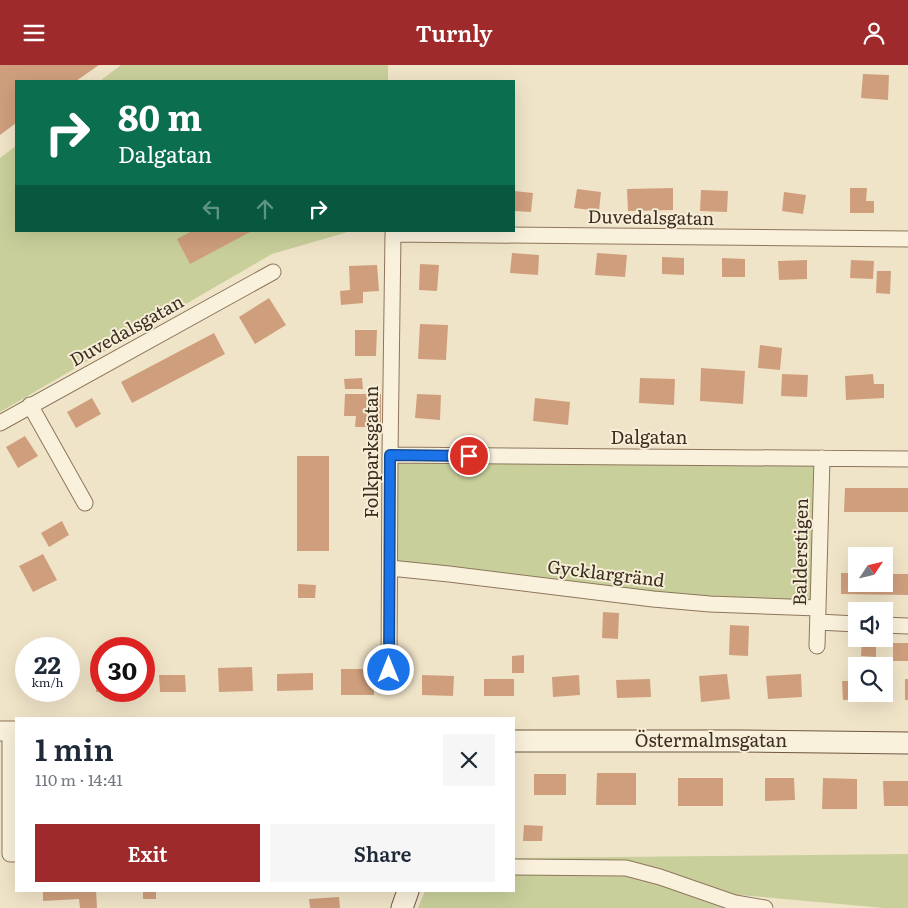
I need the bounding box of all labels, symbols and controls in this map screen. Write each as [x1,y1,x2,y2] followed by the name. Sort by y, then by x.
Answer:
[416,16,493,49] text: Turnly
[20,19,48,47] icon: menu
[860,19,888,47] icon: person
[118,90,202,142] text: 80 m
[35,100,100,165] icon: right
[118,137,212,170] text: Dalgatan
[198,195,226,223] icon: left
[251,195,279,223] icon: ahead
[304,195,332,223] icon: right
[587,202,715,231] street label: Duvedalsgatan
[64,287,188,372] street label: Duvedalsgatan
[357,385,384,518] street label: Folkparksgatan
[610,423,688,450] street label: Dalgatan
[448,435,490,477] pin
[455,442,483,470] icon: arrive
[785,498,814,606] street label: Balderstigen
[848,547,892,593] north arrow
[848,547,893,702] map controls
[546,552,666,593] street label: Gycklargränd
[848,602,893,647] button: sound
[90,637,155,702] speed limit sign: 30
[362,643,414,695] position arrow
[34,645,61,682] text: 22
[848,657,893,702] button: search
[32,673,63,691] text: km/h
[35,726,114,770] text: 1 min
[635,726,787,753] street label: Östermalmsgatan
[443,734,495,786] button: close
[35,767,123,791] text: 110 m · 14:41
[35,824,260,882] button: Exit
[270,824,495,882] button: Share

